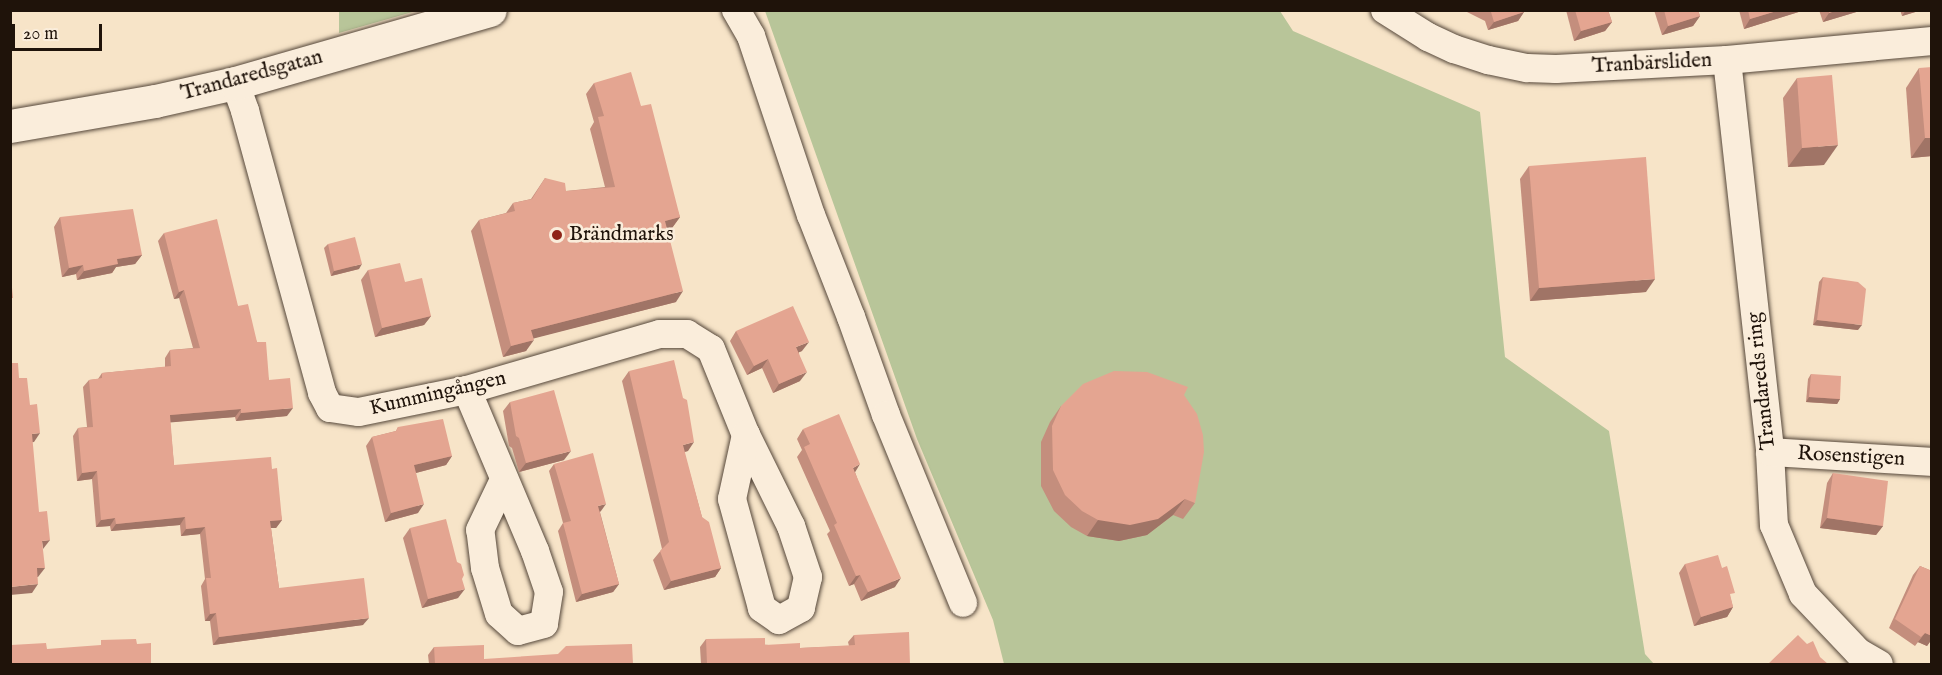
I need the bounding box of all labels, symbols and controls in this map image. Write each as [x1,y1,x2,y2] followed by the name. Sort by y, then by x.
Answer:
[15,12,105,50] scale bar
[23,23,58,46] text: 20 m
[178,45,326,107] street label: Trandaredsgatan
[1591,48,1713,80] street label: Tranbärsliden
[569,222,674,248] place label: Brändmarks
[550,228,564,242] marker: Brändmarks
[1742,311,1782,451] street label: Trandareds ring
[367,366,509,422] street label: Kummingången
[1796,442,1906,472] street label: Rosenstigen

